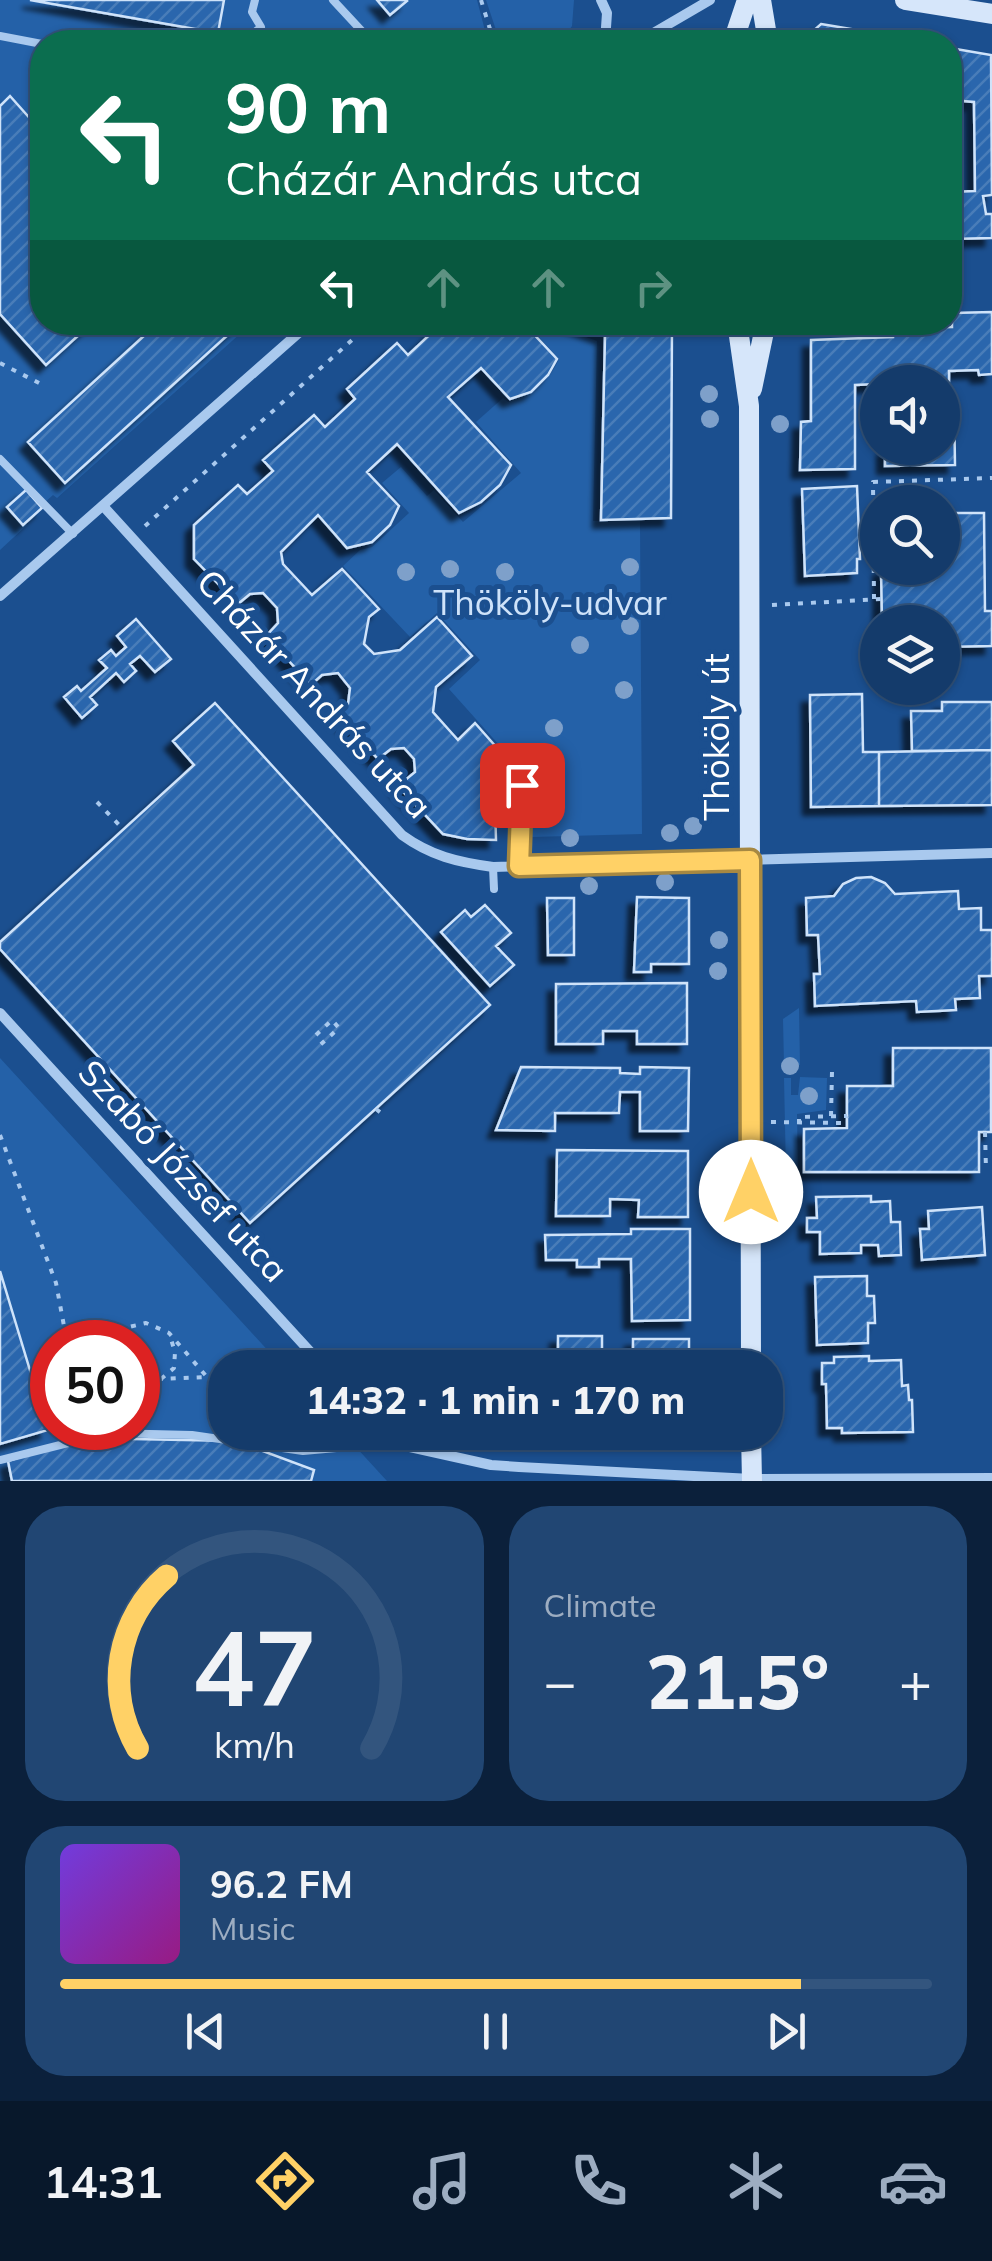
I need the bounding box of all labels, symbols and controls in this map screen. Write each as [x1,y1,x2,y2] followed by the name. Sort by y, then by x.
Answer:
[225,63,391,151] text: 90 m
[60,70,190,200] icon: left
[225,150,642,206] text: Cházár András utca
[311,260,366,315] icon: left
[416,260,471,315] icon: ahead
[521,260,576,315] icon: ahead
[626,260,681,315] icon: right
[860,365,960,705] map controls
[860,365,960,465] button: sound
[860,485,960,585] button: search
[188,560,441,827] street label: Cházár András utca
[433,580,667,624] park label: Thököly-udvar
[860,605,960,705] button: layers
[694,653,738,821] street label: Thököly út
[480,743,565,828] pin
[495,758,550,813] icon: arrive
[69,1050,298,1291] street label: Szabó József utca
[699,1140,803,1244] position arrow
[30,1320,160,1450] speed limit sign: 50
[306,1376,685,1424] text: 14:32 · 1 min · 170 m
[544,1585,656,1625] text: Climate
[192,1601,317,1732] text: 47
[646,1634,829,1728] text: 21.5°
[544,1647,577,1716] text: −
[899,1647,932,1716] text: +
[214,1722,295,1767] text: km/h
[210,1860,353,1908] text: 96.2 FM
[210,1908,295,1948] text: Music
[178,2004,233,2059] icon: previous
[468,2004,523,2059] icon: pause
[759,2004,814,2059] icon: next
[250,2146,320,2216] icon: directions
[407,2146,477,2216] icon: music
[564,2146,634,2216] icon: phone
[721,2146,791,2216] icon: climate
[878,2146,948,2216] icon: car
[44,2153,163,2209] text: 14:31

